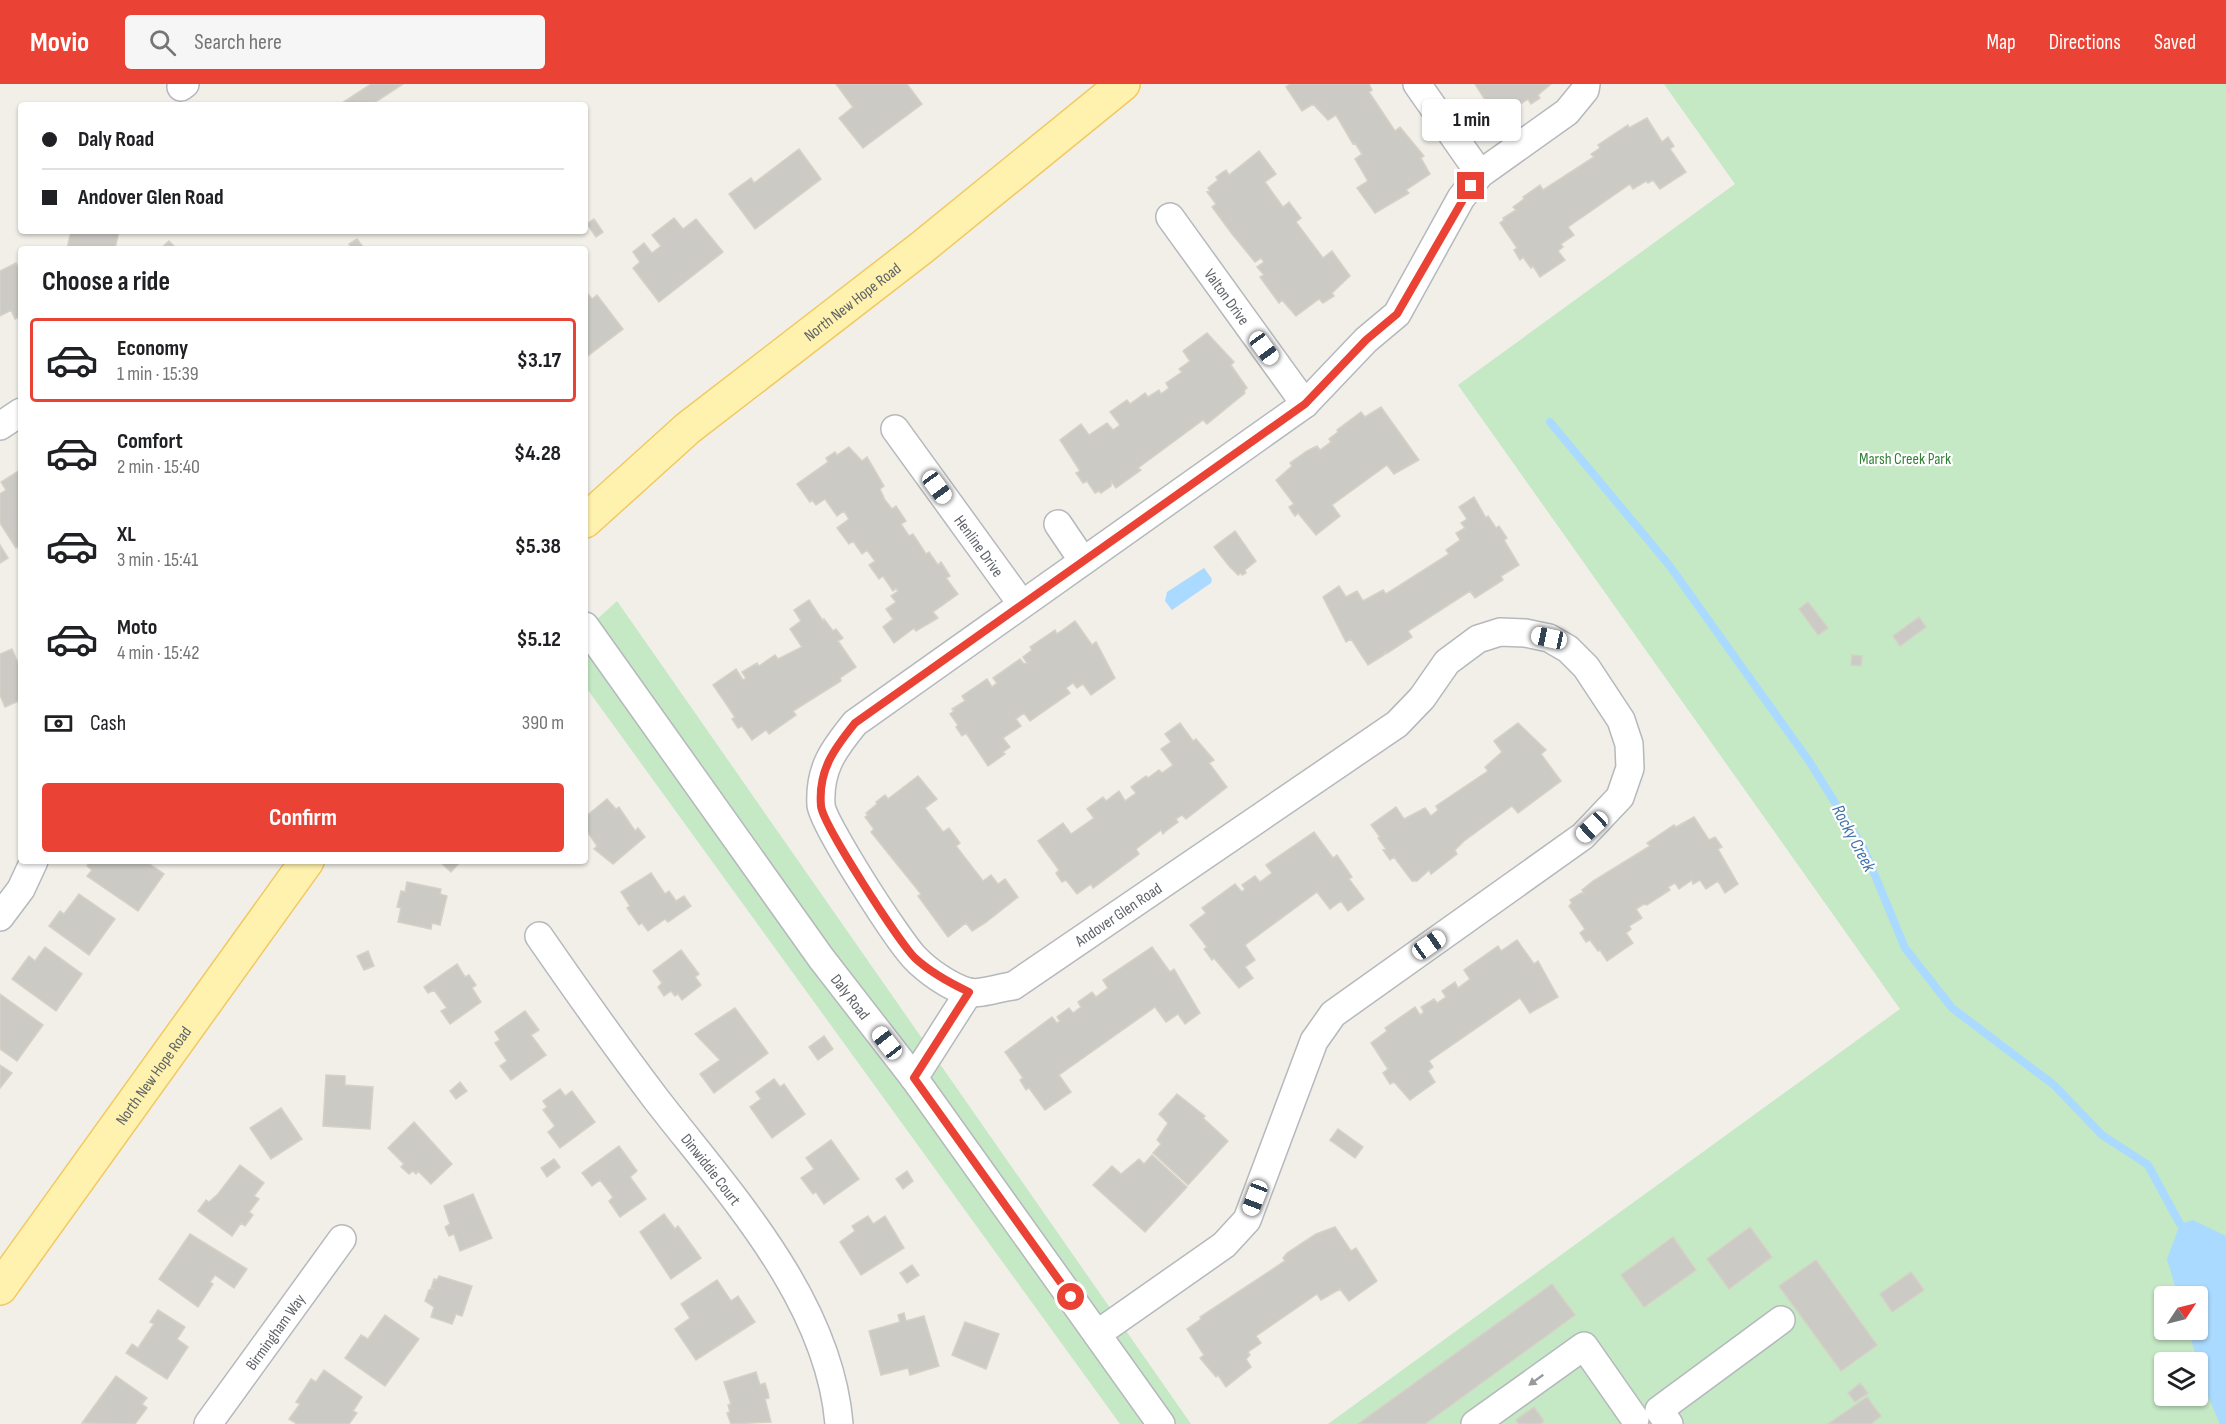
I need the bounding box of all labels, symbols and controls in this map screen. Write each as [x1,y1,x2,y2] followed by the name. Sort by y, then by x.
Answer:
[125,15,545,69] search box
[30,26,89,59] text: Movio
[146,26,179,59] icon: search
[194,29,282,56] text: Search here
[1986,30,2016,55] text: Map
[2049,30,2121,55] text: Directions
[2154,30,2196,55] text: Saved
[1422,99,1520,141] callout: 1 min
[1453,108,1490,132] text: 1 min
[78,126,154,153] text: Daly Road
[1457,172,1484,199] route end
[78,184,224,211] text: Andover Glen Road
[801,259,905,346] street label: North New Hope Road
[42,266,170,298] text: Choose a ride
[1200,266,1253,329] street label: Valton Drive
[1246,328,1282,368] car
[45,333,99,387] icon: car
[117,335,188,362] text: Economy
[517,347,561,374] text: $3.17
[117,362,199,386] text: 1 min · 15:39
[45,426,99,480] icon: car
[117,428,183,455] text: Comfort
[514,440,561,467] text: $4.28
[1859,450,1951,469] park label: Marsh Creek Park
[117,455,200,479] text: 2 min · 15:40
[919,467,955,507] car
[950,512,1007,581] street label: Henline Drive
[45,519,99,573] icon: car
[117,521,136,548] text: XL
[515,533,561,560] text: $5.38
[117,548,198,572] text: 3 min · 15:41
[45,612,99,666] icon: car
[117,614,157,641] text: Moto
[1530,625,1568,651] car
[516,626,561,653] text: $5.12
[117,641,200,665] text: 4 min · 15:42
[42,707,75,740] icon: cash
[90,710,126,737] text: Cash
[522,711,564,735] text: 390 m
[42,783,564,852] button: Confirm
[1827,801,1880,876] water label: Rocky Creek
[1573,808,1611,846] car
[1071,879,1166,952] street label: Andover Glen Road
[1409,927,1449,963] car
[826,971,873,1024] street label: Daly Road
[112,1023,196,1129] street label: North New Hope Road
[869,1023,905,1063] car
[676,1130,744,1210] street label: Dinwiddie Court
[1240,1178,1270,1218] car
[1057,1283,1084,1310] route start
[2154,1286,2208,1340] north arrow
[2154,1286,2208,1406] map controls
[242,1291,310,1374] street label: Birmingham Way
[2154,1352,2208,1406] button: layers
[1529,1374,1545,1386] one-way arrow

